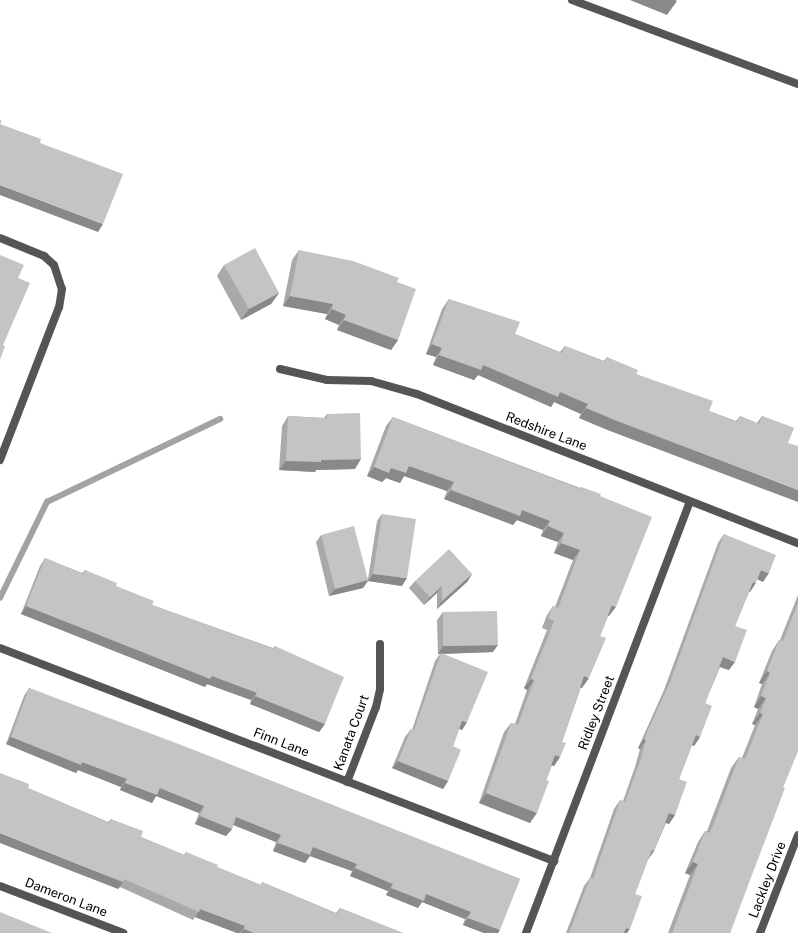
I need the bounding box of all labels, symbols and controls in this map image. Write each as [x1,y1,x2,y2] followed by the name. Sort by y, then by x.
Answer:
[503,409,589,455] street label: Redshire Lane
[576,673,618,753] street label: Ridley Street
[331,693,373,773] street label: Kanata Court
[251,725,311,761] street label: Finn Lane
[746,839,790,921] street label: Lackley Drive
[23,875,109,921] street label: Dameron Lane

